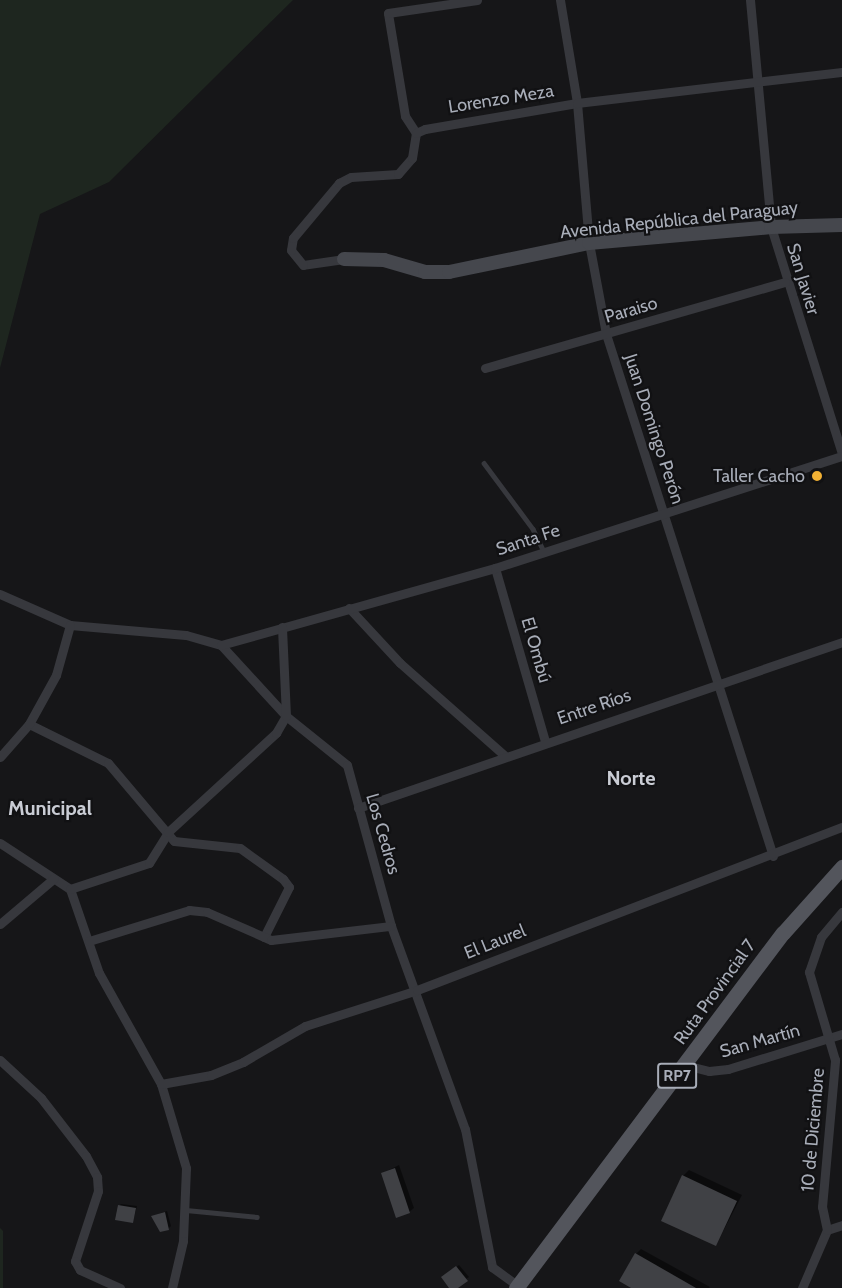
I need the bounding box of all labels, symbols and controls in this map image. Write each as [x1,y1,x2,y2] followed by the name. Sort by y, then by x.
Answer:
[447,80,555,118] street label: Lorenzo Meza
[559,197,799,243] street label: Avenida República del Paraguay
[782,241,824,317] street label: San Javier
[602,292,660,328] street label: Paraiso
[620,351,688,507] street label: Juan Domingo Perón
[713,465,805,487] place label: Taller Cacho
[810,469,824,483] marker: Taller Cacho
[493,520,563,560] street label: Santa Fe
[516,615,556,685] street label: El Ombú
[554,684,634,730] street label: Entre Ríos
[606,766,656,790] district label: Norte
[361,791,405,877] street label: Los Cedros
[8,796,92,820] district label: Municipal
[461,920,529,964] street label: El Laurel
[670,935,760,1049] street label: Ruta Provincial 7
[718,1019,802,1063] street label: San Martín
[656,1063,698,1089] road number: RP7
[797,1067,829,1193] street label: 10 de Diciembre

